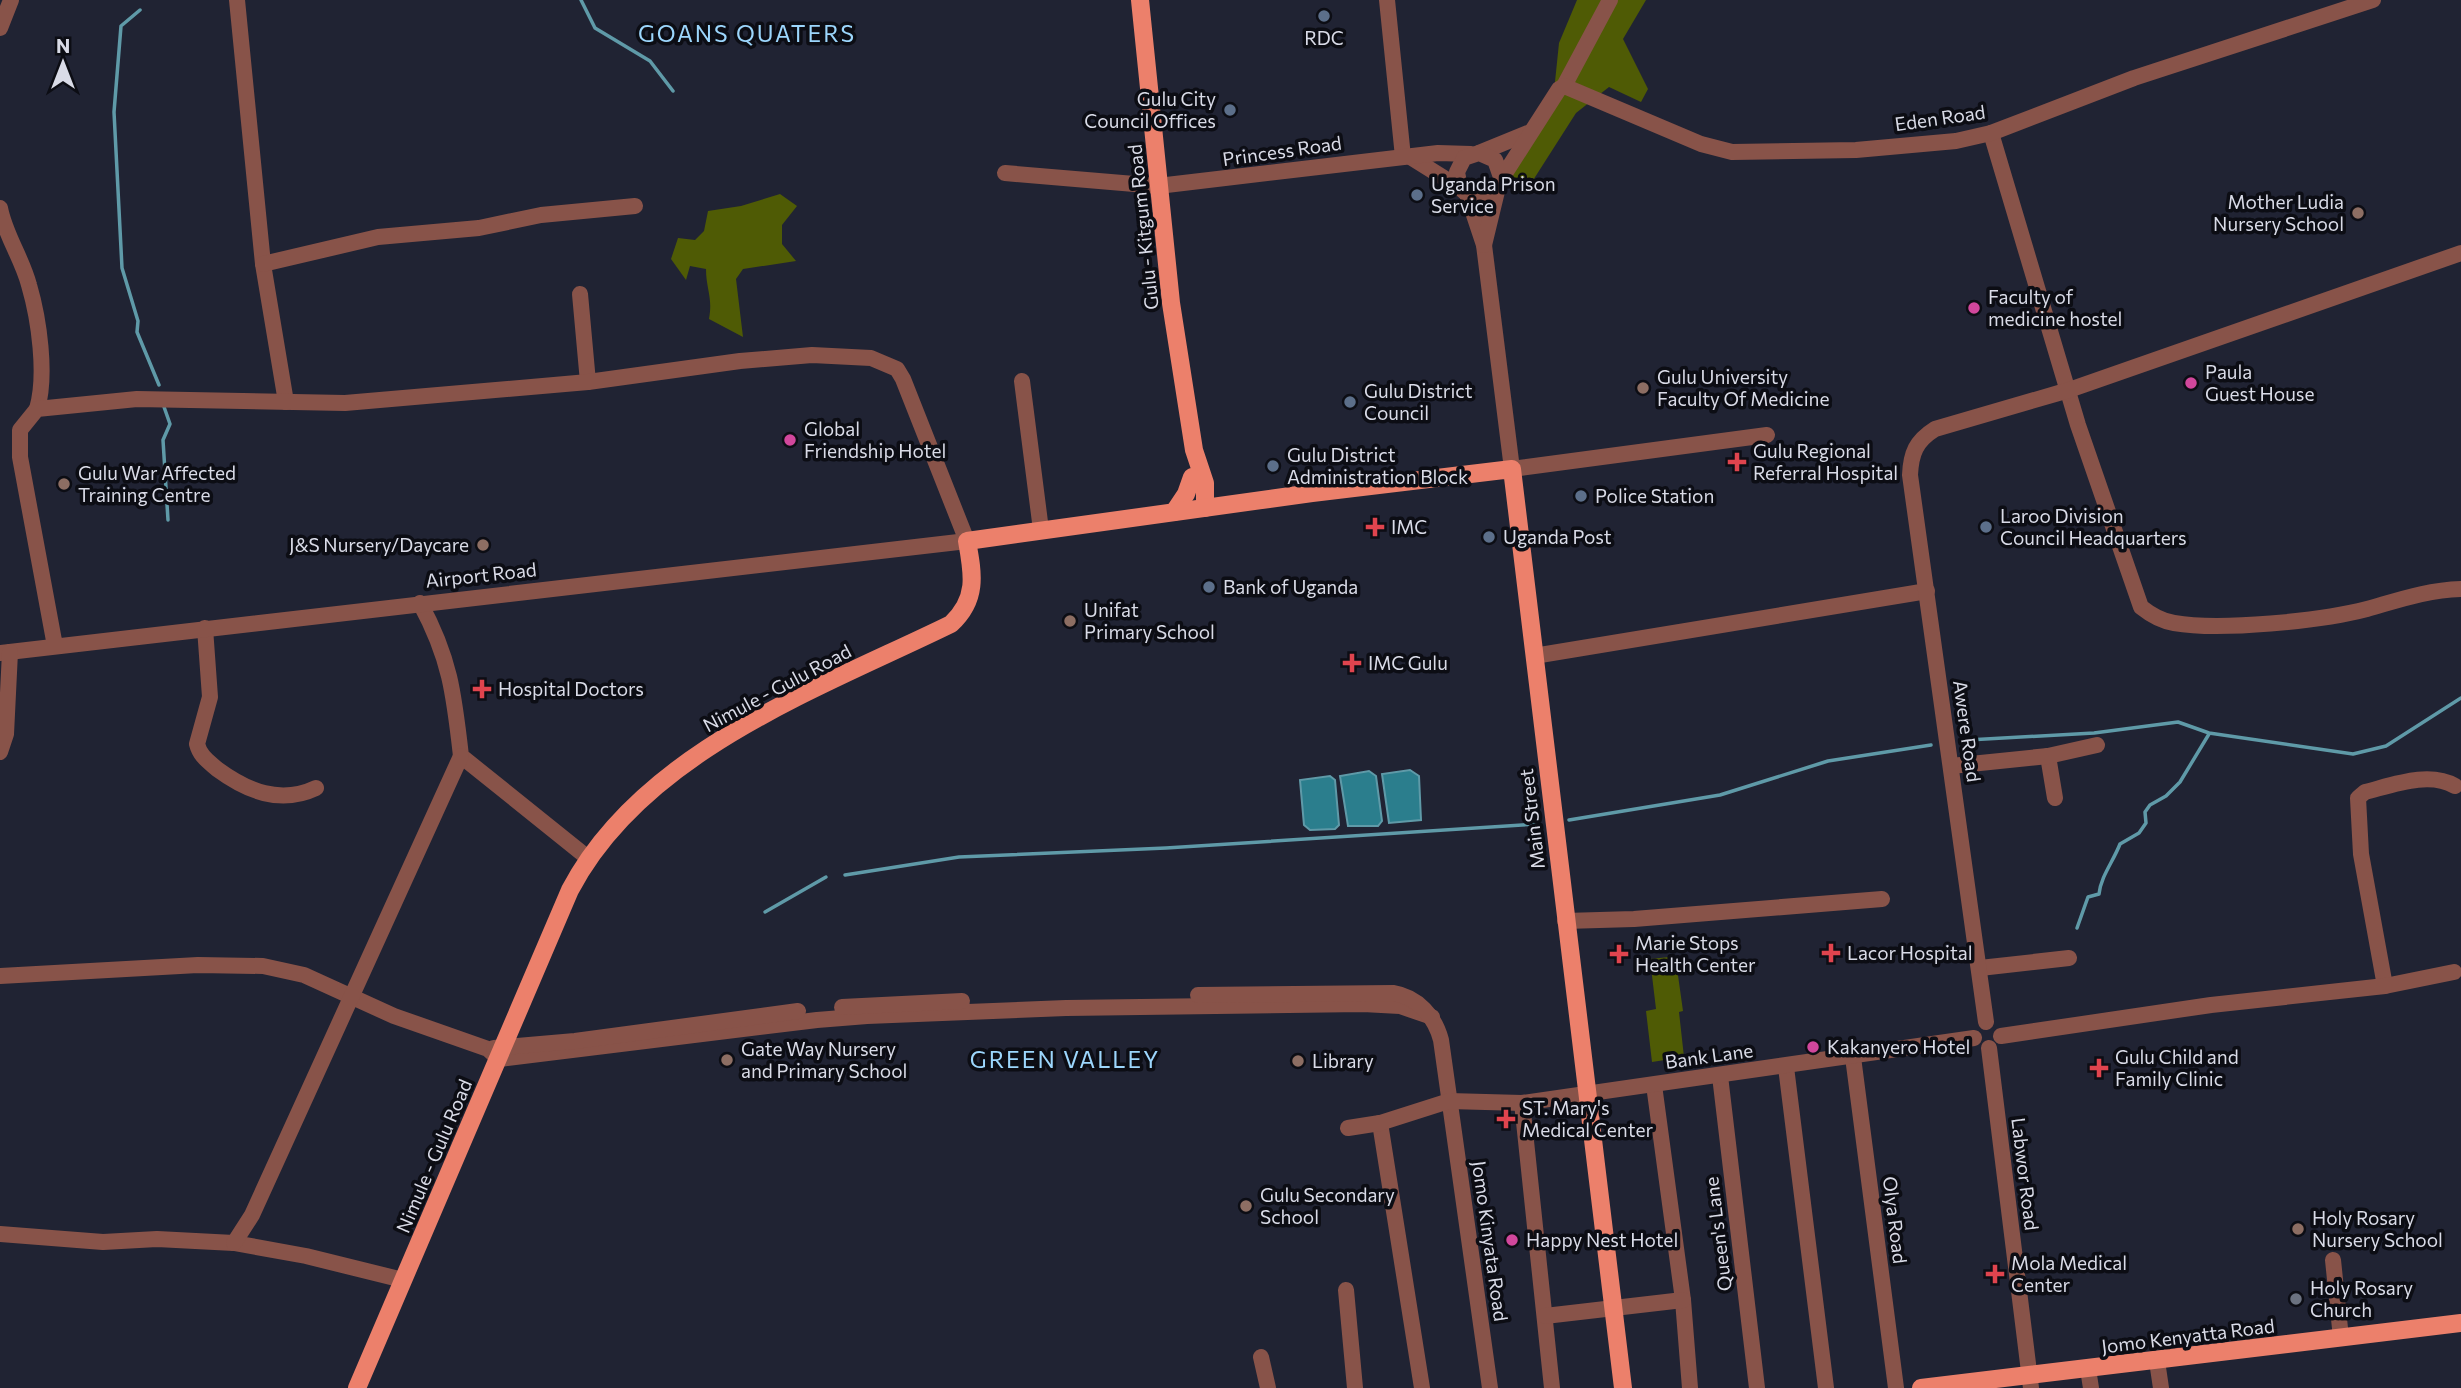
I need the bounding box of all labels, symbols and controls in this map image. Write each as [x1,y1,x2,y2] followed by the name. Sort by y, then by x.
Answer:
[1316,8,1332,24] marker: RDC
[638,19,856,47] district label: GOANS QUATERS
[1304,26,1344,49] place label: RDC
[28,28,98,98] north arrow
[56,34,70,57] text: N
[1084,87,1216,132] place label: Gulu City Council Offices
[1893,100,1987,135] street label: Eden Road
[1222,102,1238,118] marker: Gulu City Council Offices
[1221,131,1343,170] street label: Princess Road
[1122,143,1163,311] street label: Gulu - Kitgum Road
[1431,172,1556,217] place label: Uganda Prison Service
[1409,187,1425,203] marker: Uganda Prison Service
[2213,190,2344,235] place label: Mother Ludia Nursery School
[2350,205,2366,221] marker: Mother Ludia Nursery School
[1988,285,2122,330] place label: Faculty of medicine hostel
[1966,300,1982,316] marker: Faculty of medicine hostel
[2205,360,2314,405] place label: Paula Guest House
[1657,365,1829,410] place label: Gulu University Faculty Of Medicine
[2183,375,2199,391] marker: Paula Guest House
[1364,379,1473,424] place label: Gulu District Council
[1635,380,1651,396] marker: Gulu University Faculty Of Medicine
[1342,394,1358,410] marker: Gulu District Council
[804,417,946,462] place label: Global Friendship Hotel
[782,432,798,448] marker: Global Friendship Hotel
[1753,439,1898,484] place label: Gulu Regional Referral Hospital
[1287,443,1468,488] place label: Gulu District Administration Block
[1727,452,1747,472] marker: Gulu Regional Referral Hospital
[1265,458,1281,474] marker: Gulu District Administration Block
[78,461,236,506] place label: Gulu War Affected Training Centre
[56,476,72,492] marker: Gulu War Affected Training Centre
[1595,484,1714,507] place label: Police Station
[1573,488,1589,504] marker: Police Station
[2000,504,2187,549] place label: Laroo Division Council Headquarters
[1391,515,1427,538] place label: IMC
[1365,517,1385,537] marker: IMC
[1978,519,1994,535] marker: Laroo Division Council Headquarters
[1503,525,1612,548] place label: Uganda Post
[1481,529,1497,545] marker: Uganda Post
[289,533,469,556] place label: J&S Nursery/Daycare
[475,537,491,553] marker: J&S Nursery/Daycare
[424,557,538,592] street label: Airport Road
[1223,575,1358,598] place label: Bank of Uganda
[1201,579,1217,595] marker: Bank of Uganda
[1084,598,1215,643] place label: Unifat Primary School
[1062,613,1078,629] marker: Unifat Primary School
[699,639,855,736] street label: Nimule - Gulu Road
[1368,651,1448,674] place label: IMC Gulu
[1342,653,1362,673] marker: IMC Gulu
[498,677,644,700] place label: Hospital Doctors
[472,679,492,699] marker: Hospital Doctors
[1949,679,1986,783] street label: Awere Road
[1514,767,1549,871] street label: Main Street
[1635,931,1756,976] place label: Marie Stops Health Center
[1847,941,1973,964] place label: Lacor Hospital
[1821,943,1841,963] marker: Lacor Hospital
[1609,944,1629,964] marker: Marie Stops Health Center
[1827,1035,1970,1058] place label: Kakanyero Hotel
[741,1037,907,1082] place label: Gate Way Nursery and Primary School
[1663,1038,1754,1073] street label: Bank Lane
[1805,1039,1821,1055] marker: Kakanyero Hotel
[970,1045,1160,1073] district label: GREEN VALLEY
[2115,1045,2239,1090] place label: Gulu Child and Family Clinic
[1312,1049,1374,1072] place label: Library
[719,1052,735,1068] marker: Gate Way Nursery and Primary School
[1290,1053,1306,1069] marker: Library
[2089,1058,2109,1078] marker: Gulu Child and Family Clinic
[391,1076,476,1236] street label: Nimule - Gulu Road
[1522,1096,1653,1141] place label: ST. Mary's Medical Center
[1496,1109,1516,1129] marker: ST. Mary's Medical Center
[2007,1116,2044,1232] street label: Labwor Road
[1468,1159,1513,1323] street label: Jomo Kinyata Road
[1879,1175,1912,1265] street label: Olya Road
[1699,1176,1736,1292] street label: Queen's Lane
[1260,1183,1395,1228] place label: Gulu Secondary School
[1238,1198,1254,1214] marker: Gulu Secondary School
[2312,1206,2443,1251] place label: Holy Rosary Nursery School
[2290,1221,2306,1237] marker: Holy Rosary Nursery School
[1526,1228,1678,1251] place label: Happy Nest Hotel
[1504,1232,1520,1248] marker: Happy Nest Hotel
[2011,1251,2127,1296] place label: Mola Medical Center
[1985,1264,2005,1284] marker: Mola Medical Center
[2310,1276,2413,1321] place label: Holy Rosary Church
[2288,1291,2304,1307] marker: Holy Rosary Church
[2100,1313,2276,1358] street label: Jomo Kenyatta Road

